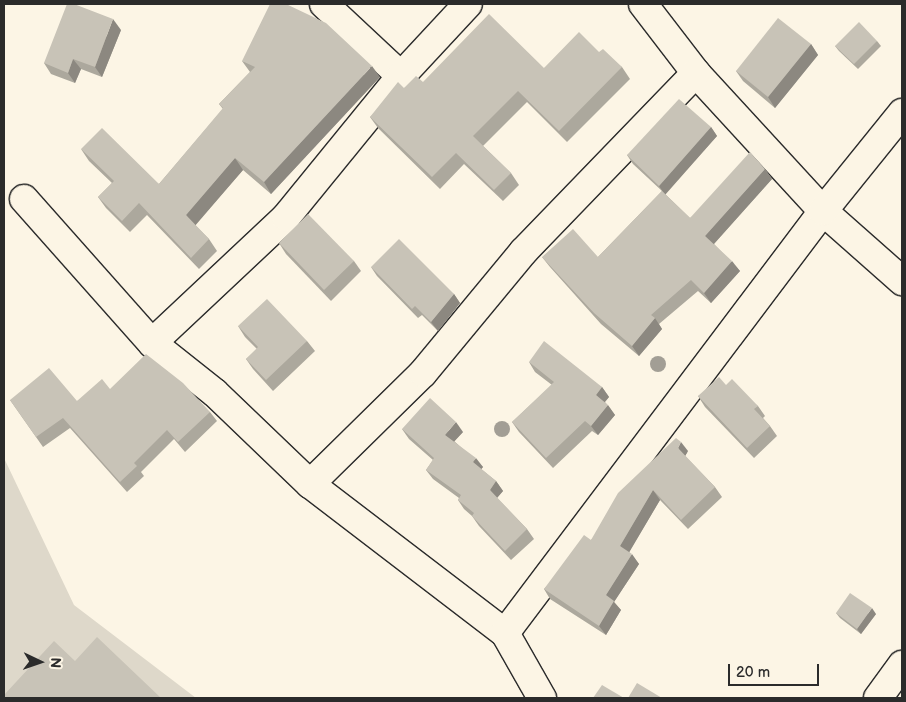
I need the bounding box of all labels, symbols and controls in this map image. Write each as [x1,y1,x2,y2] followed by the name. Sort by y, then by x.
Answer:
[15,637,65,687] north arrow
[731,654,822,686] scale bar
[47,657,64,668] text: N
[736,663,770,682] text: 20 m

